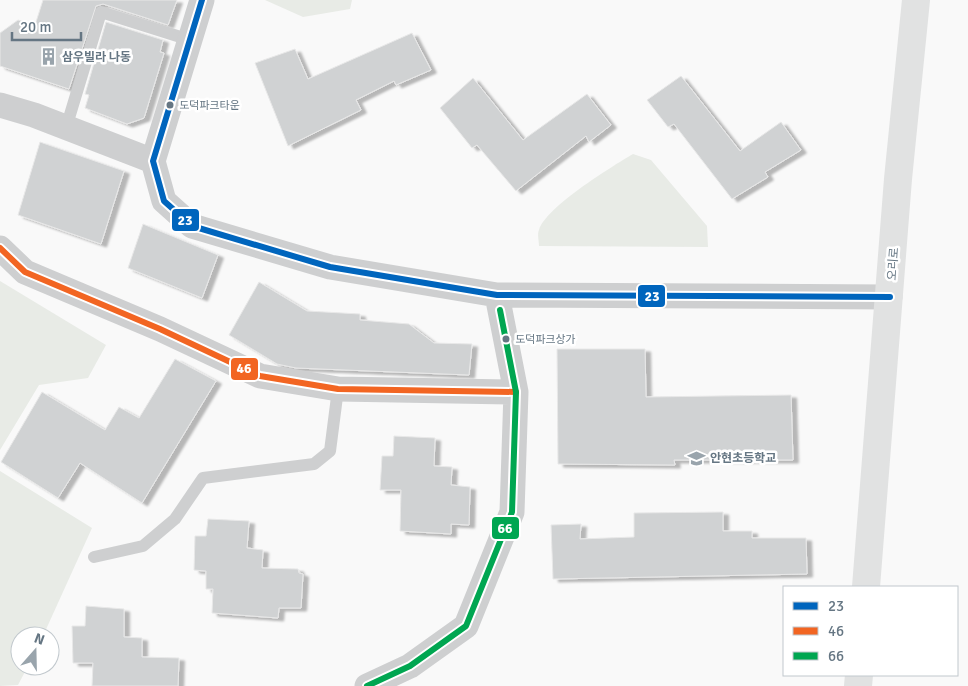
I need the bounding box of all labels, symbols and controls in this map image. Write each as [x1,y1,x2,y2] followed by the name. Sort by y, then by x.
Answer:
[12,10,81,42] scale bar
[20,18,51,36] text: 20 m
[38,47,58,67] building icon: 삼우빌라 나동
[62,50,131,65] place label: 삼우빌라 나동
[179,99,240,112] place label: 도덕파크타운
[165,100,175,110] marker: 도덕파크타운
[171,208,200,232] line badge: 23
[177,212,193,229] text: 23
[885,247,902,281] street label: 오리로
[637,284,666,308] line badge: 23
[644,288,660,305] text: 23
[515,333,576,346] place label: 도덕파크상가
[501,334,511,344] marker: 도덕파크상가
[230,357,259,381] line badge: 46
[236,360,252,377] text: 46
[686,448,706,468] school or university icon: 안현초등학교
[710,451,776,466] place label: 안현초등학교
[491,516,520,540] line badge: 66
[497,520,513,537] text: 66
[783,586,958,676] legend
[828,597,844,615] text: 23
[828,622,844,640] text: 46
[10,626,60,676] north arrow
[32,630,47,649] text: N
[828,647,844,665] text: 66

